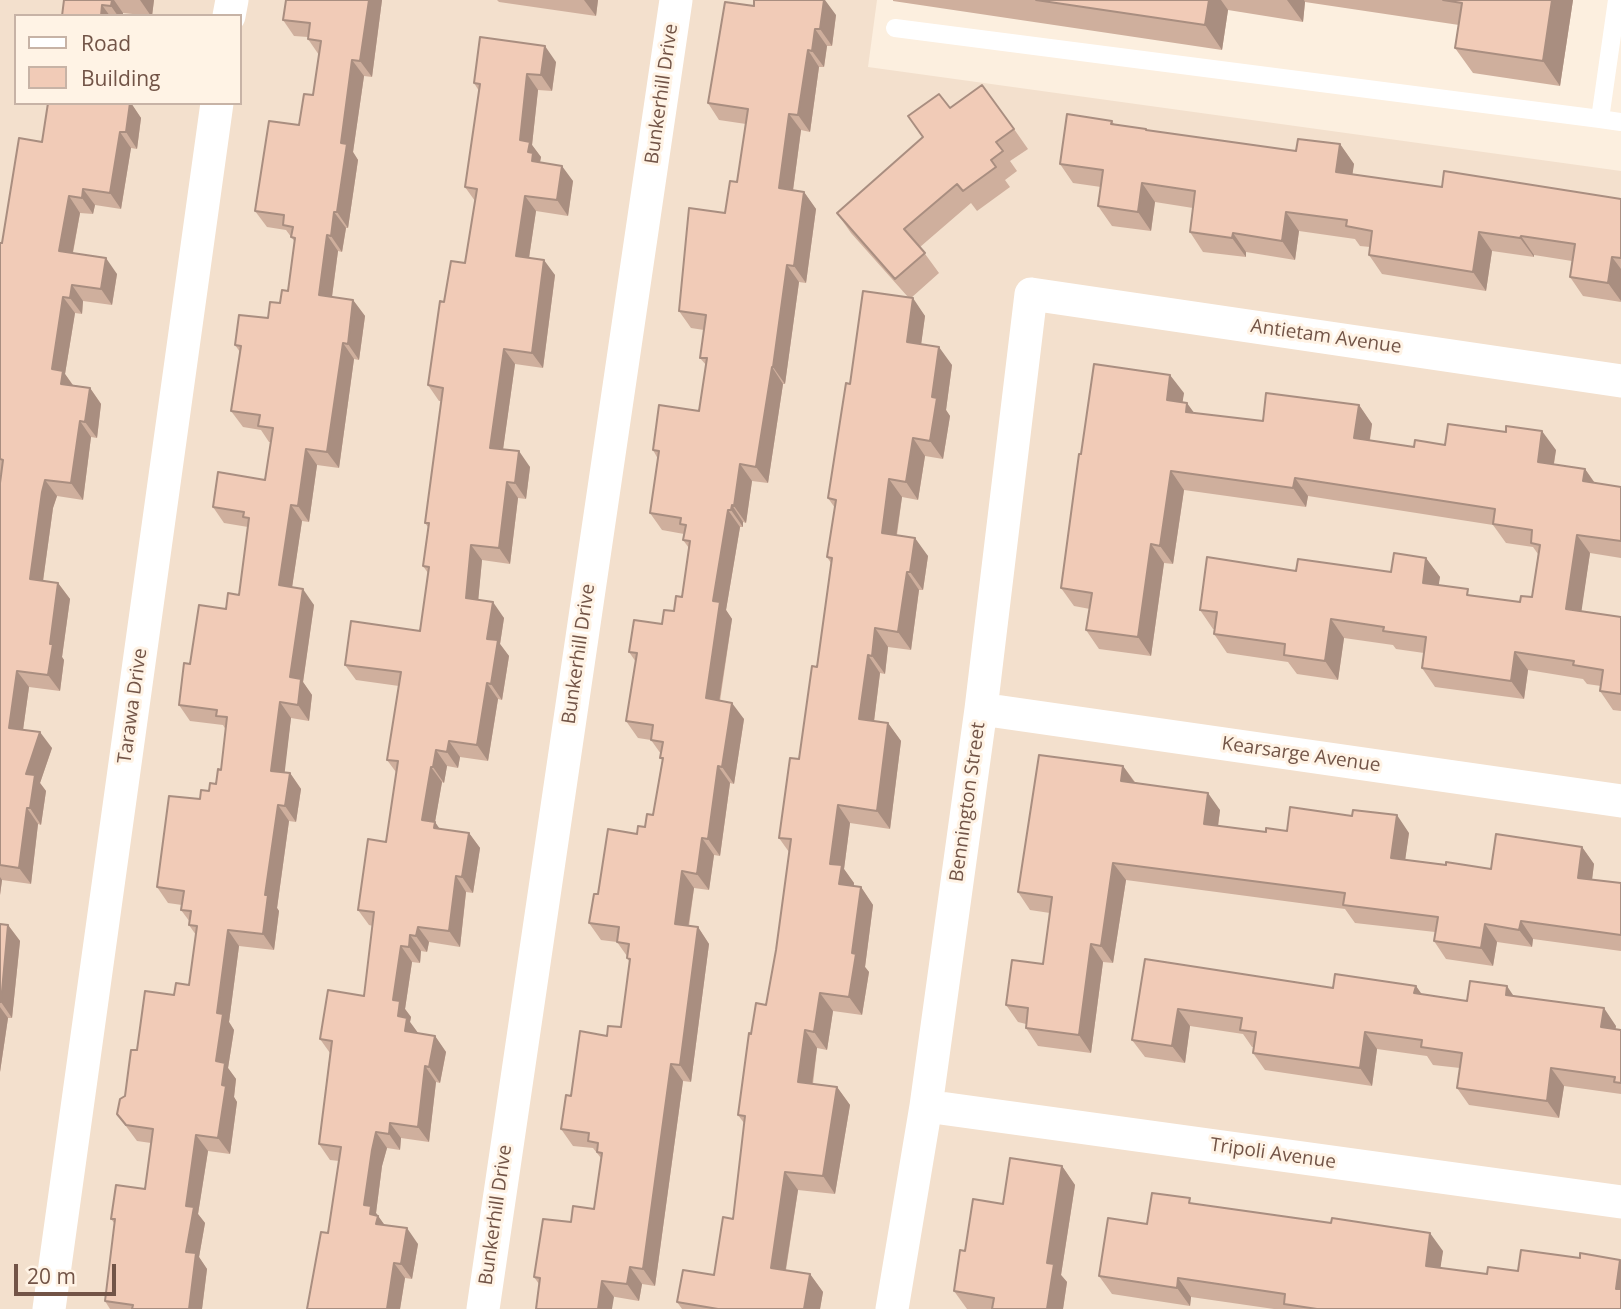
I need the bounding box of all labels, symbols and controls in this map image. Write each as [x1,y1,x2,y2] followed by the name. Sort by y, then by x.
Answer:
[14,14,242,105] legend
[641,22,683,166] street label: Bunkerhill Drive
[81,29,131,57] text: Road
[81,64,160,92] text: Building
[1249,315,1403,359] street label: Antietam Avenue
[558,582,600,726] street label: Bunkerhill Drive
[114,647,152,765] street label: Tarawa Drive
[946,721,990,883] street label: Bennington Street
[1220,733,1382,777] street label: Kearsarge Avenue
[1209,1134,1337,1174] street label: Tripoli Avenue
[475,1143,517,1287] street label: Bunkerhill Drive
[18,1250,119,1294] scale bar
[27,1262,76,1290] text: 20 m

